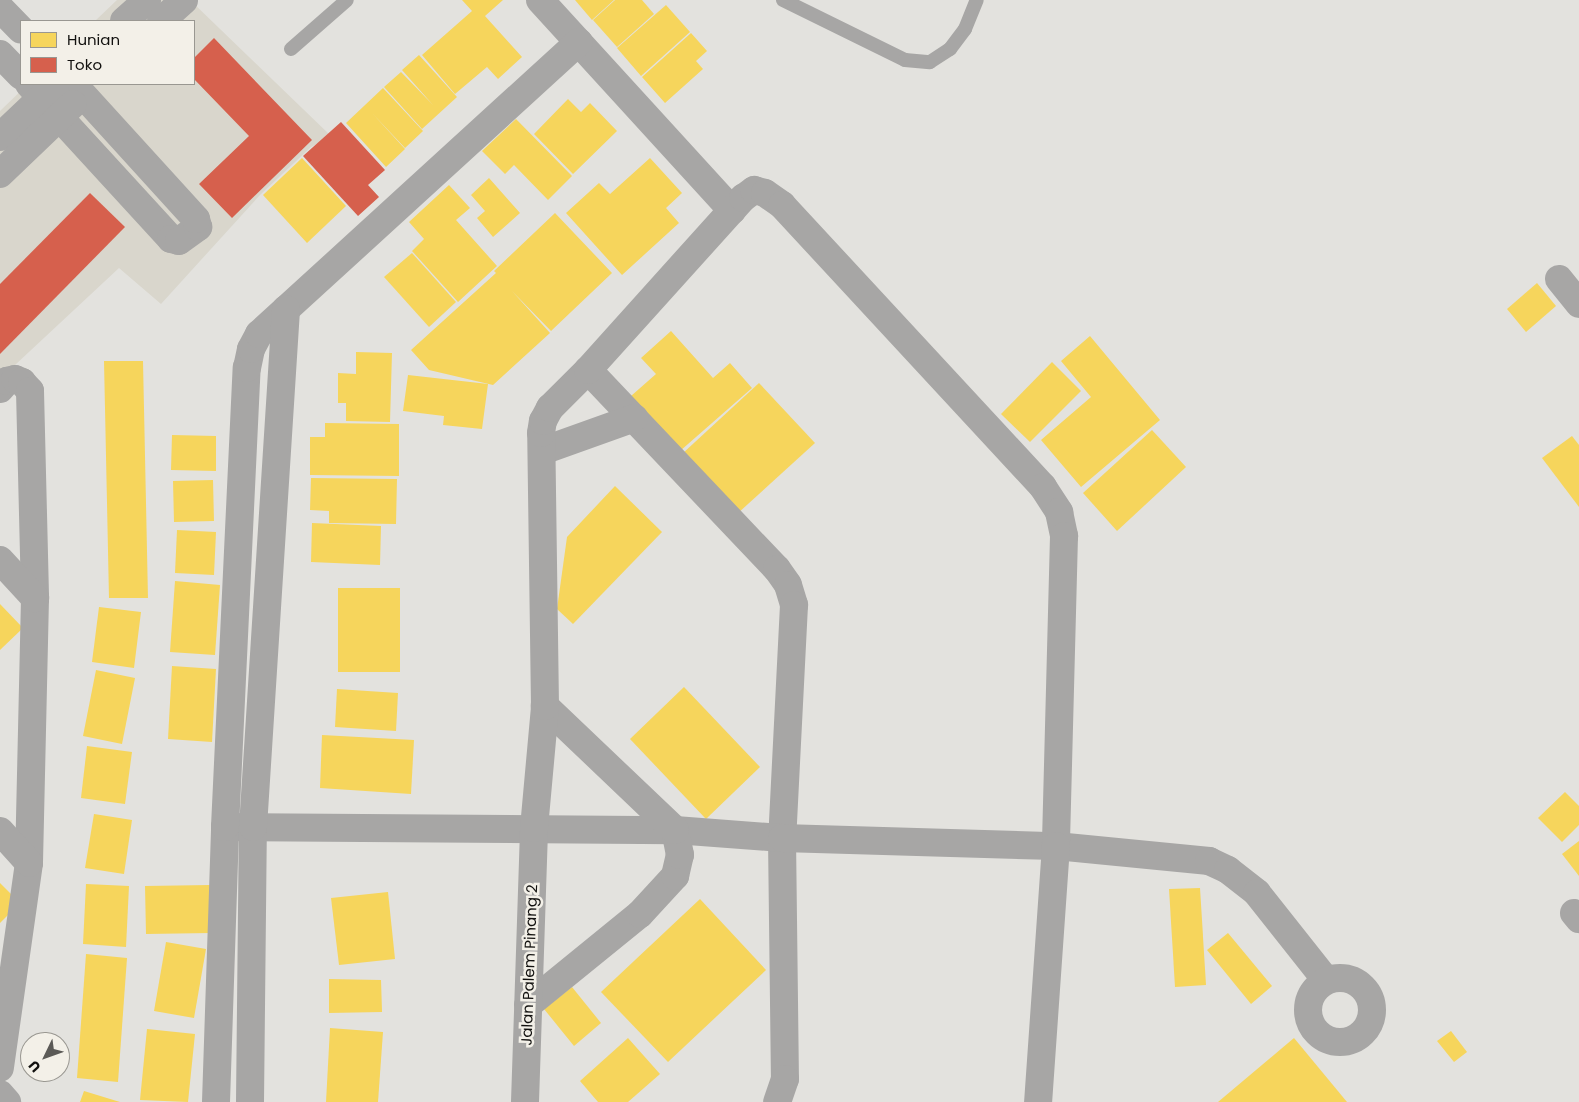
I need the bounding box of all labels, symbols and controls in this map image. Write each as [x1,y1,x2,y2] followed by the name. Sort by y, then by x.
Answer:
[20,20,195,85] legend
[67,29,120,50] text: Hunian
[67,54,102,75] text: Toko
[517,884,541,1046] street label: Jalan Palem Pinang 2
[20,1032,70,1082] north arrow
[24,1056,45,1077] text: U

